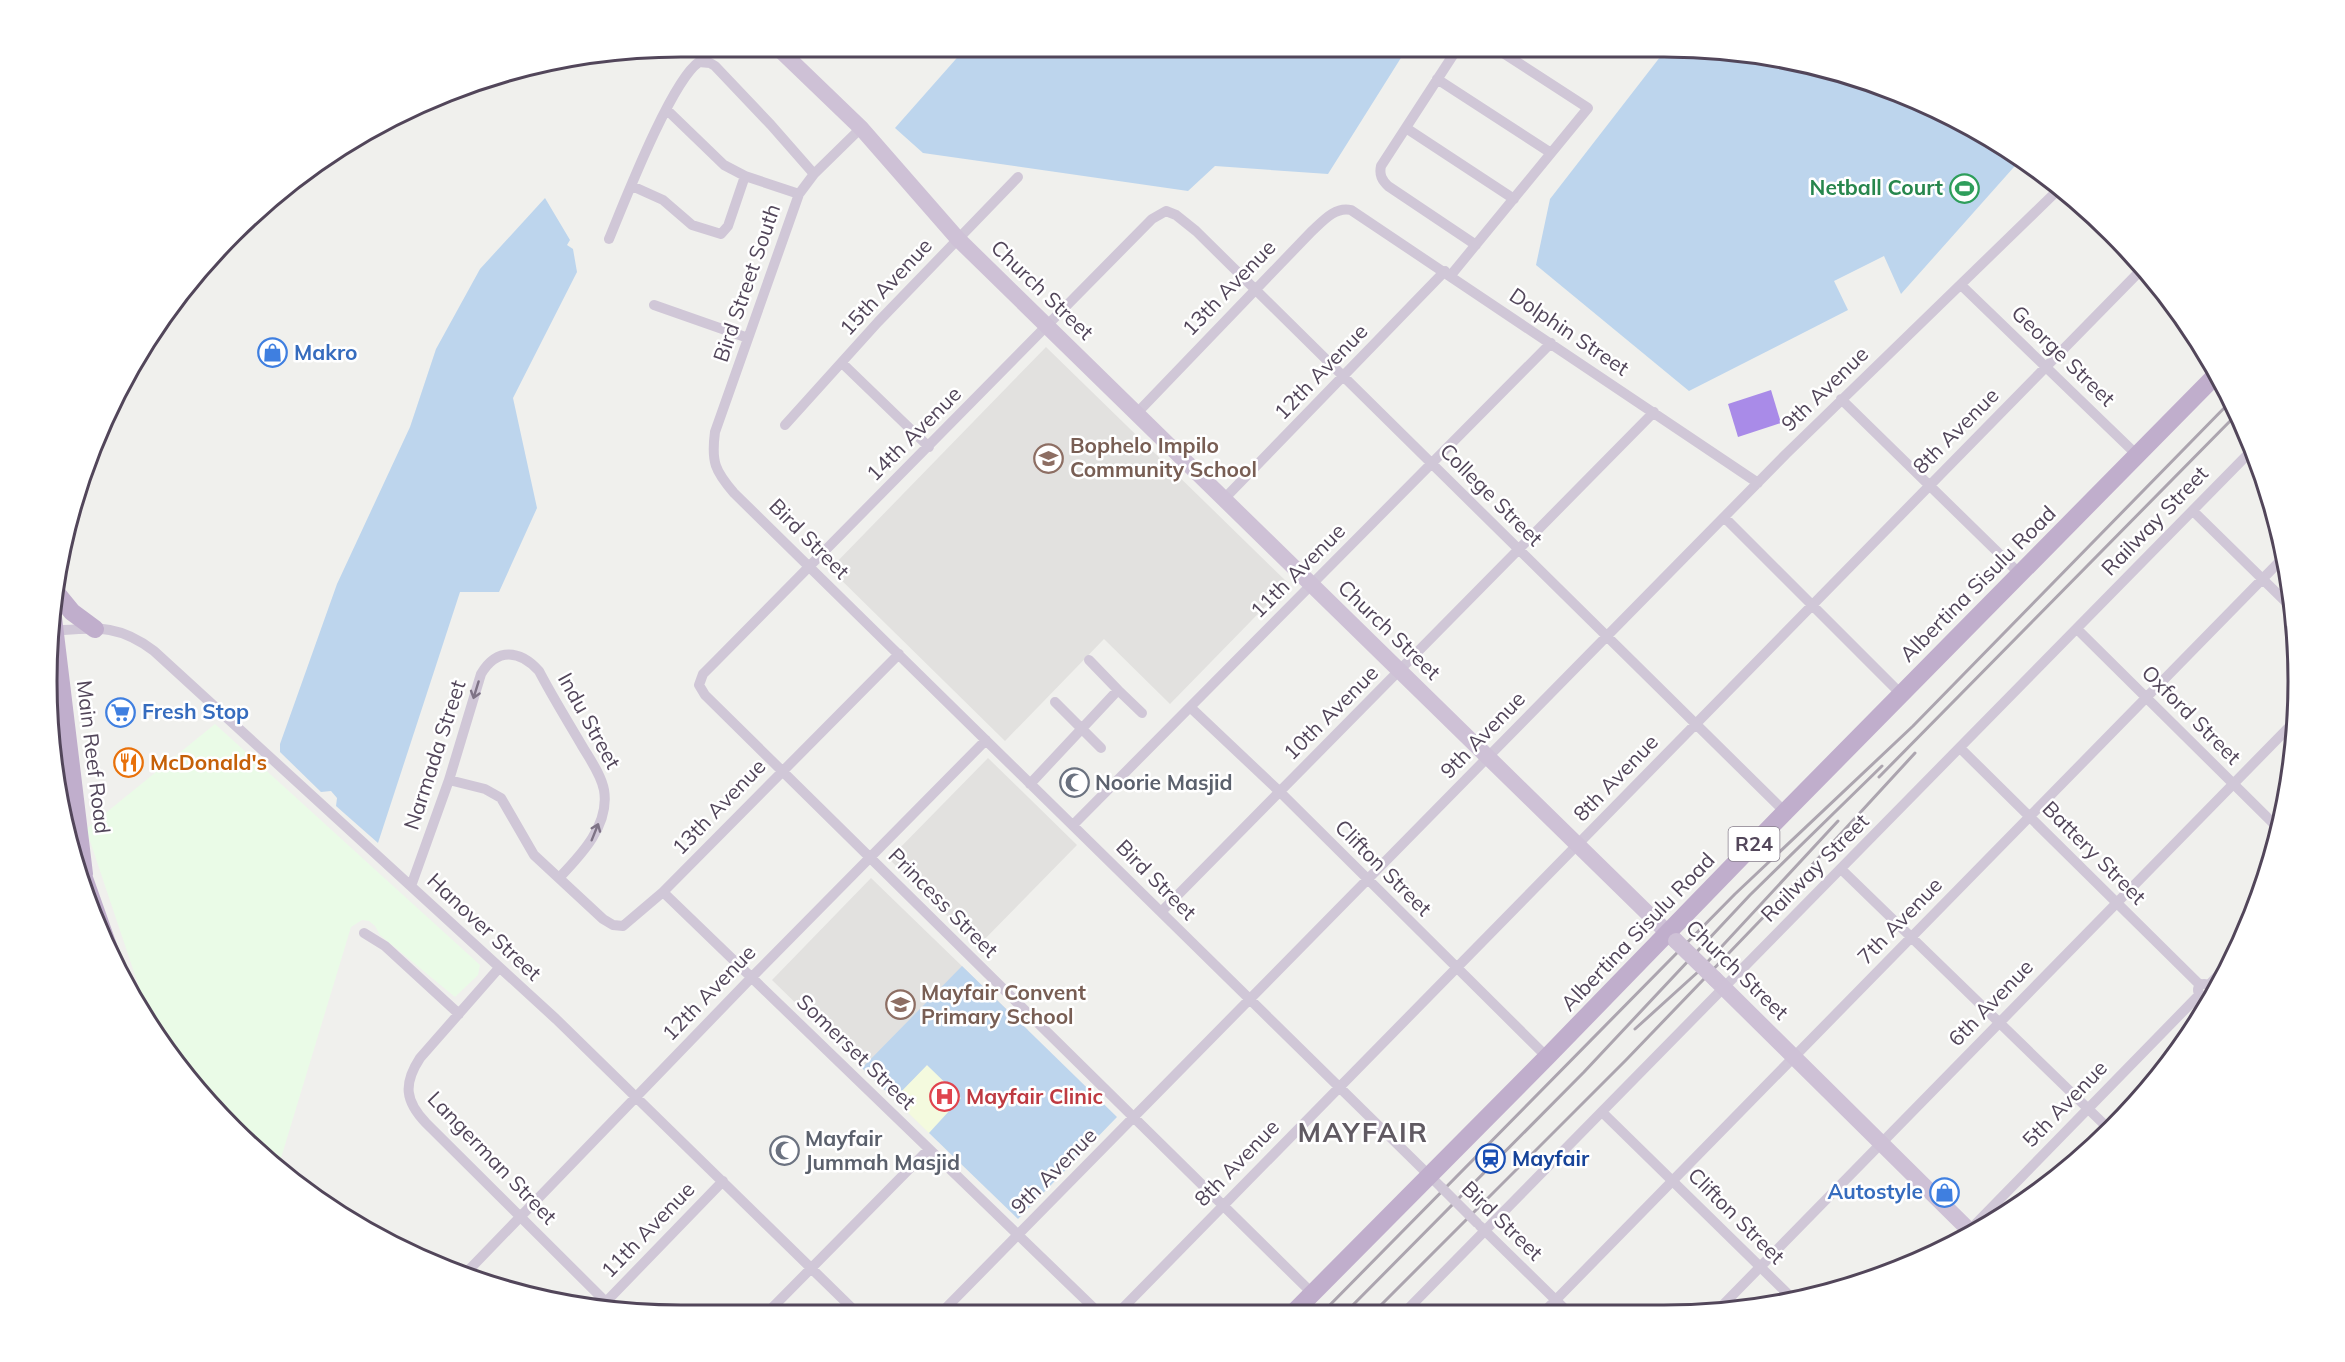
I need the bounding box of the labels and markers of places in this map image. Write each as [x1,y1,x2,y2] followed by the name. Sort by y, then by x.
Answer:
[1948,172,1980,204] sports icon: Netball Court
[1810,174,1943,200] place label: Netball Court
[257,337,289,369] shop icon: Makro
[294,339,357,365] place label: Makro
[1070,432,1257,482] place label: Bophelo Impilo Community School
[1033,442,1065,474] school or university icon: Bophelo Impilo Community School
[105,696,137,728] supermarket icon: Fresh Stop
[142,698,249,724] place label: Fresh Stop
[113,747,145,779] restaurant icon: McDonald's
[150,749,267,775] place label: McDonald's
[1058,767,1090,799] mosque icon: Noorie Masjid
[1095,769,1233,795] place label: Noorie Masjid
[921,979,1086,1029] place label: Mayfair Convent Primary School
[884,989,916,1021] school or university icon: Mayfair Convent Primary School
[929,1081,961,1113] hospital icon: Mayfair Clinic
[966,1083,1103,1109] place label: Mayfair Clinic
[805,1125,960,1175] place label: Mayfair Jummah Masjid
[768,1135,800,1167] mosque icon: Mayfair Jummah Masjid
[1475,1143,1507,1175] station icon: Mayfair
[1512,1145,1590,1171] place label: Mayfair
[1928,1176,1960,1208] shop icon: Autostyle
[1828,1178,1923,1204] place label: Autostyle

